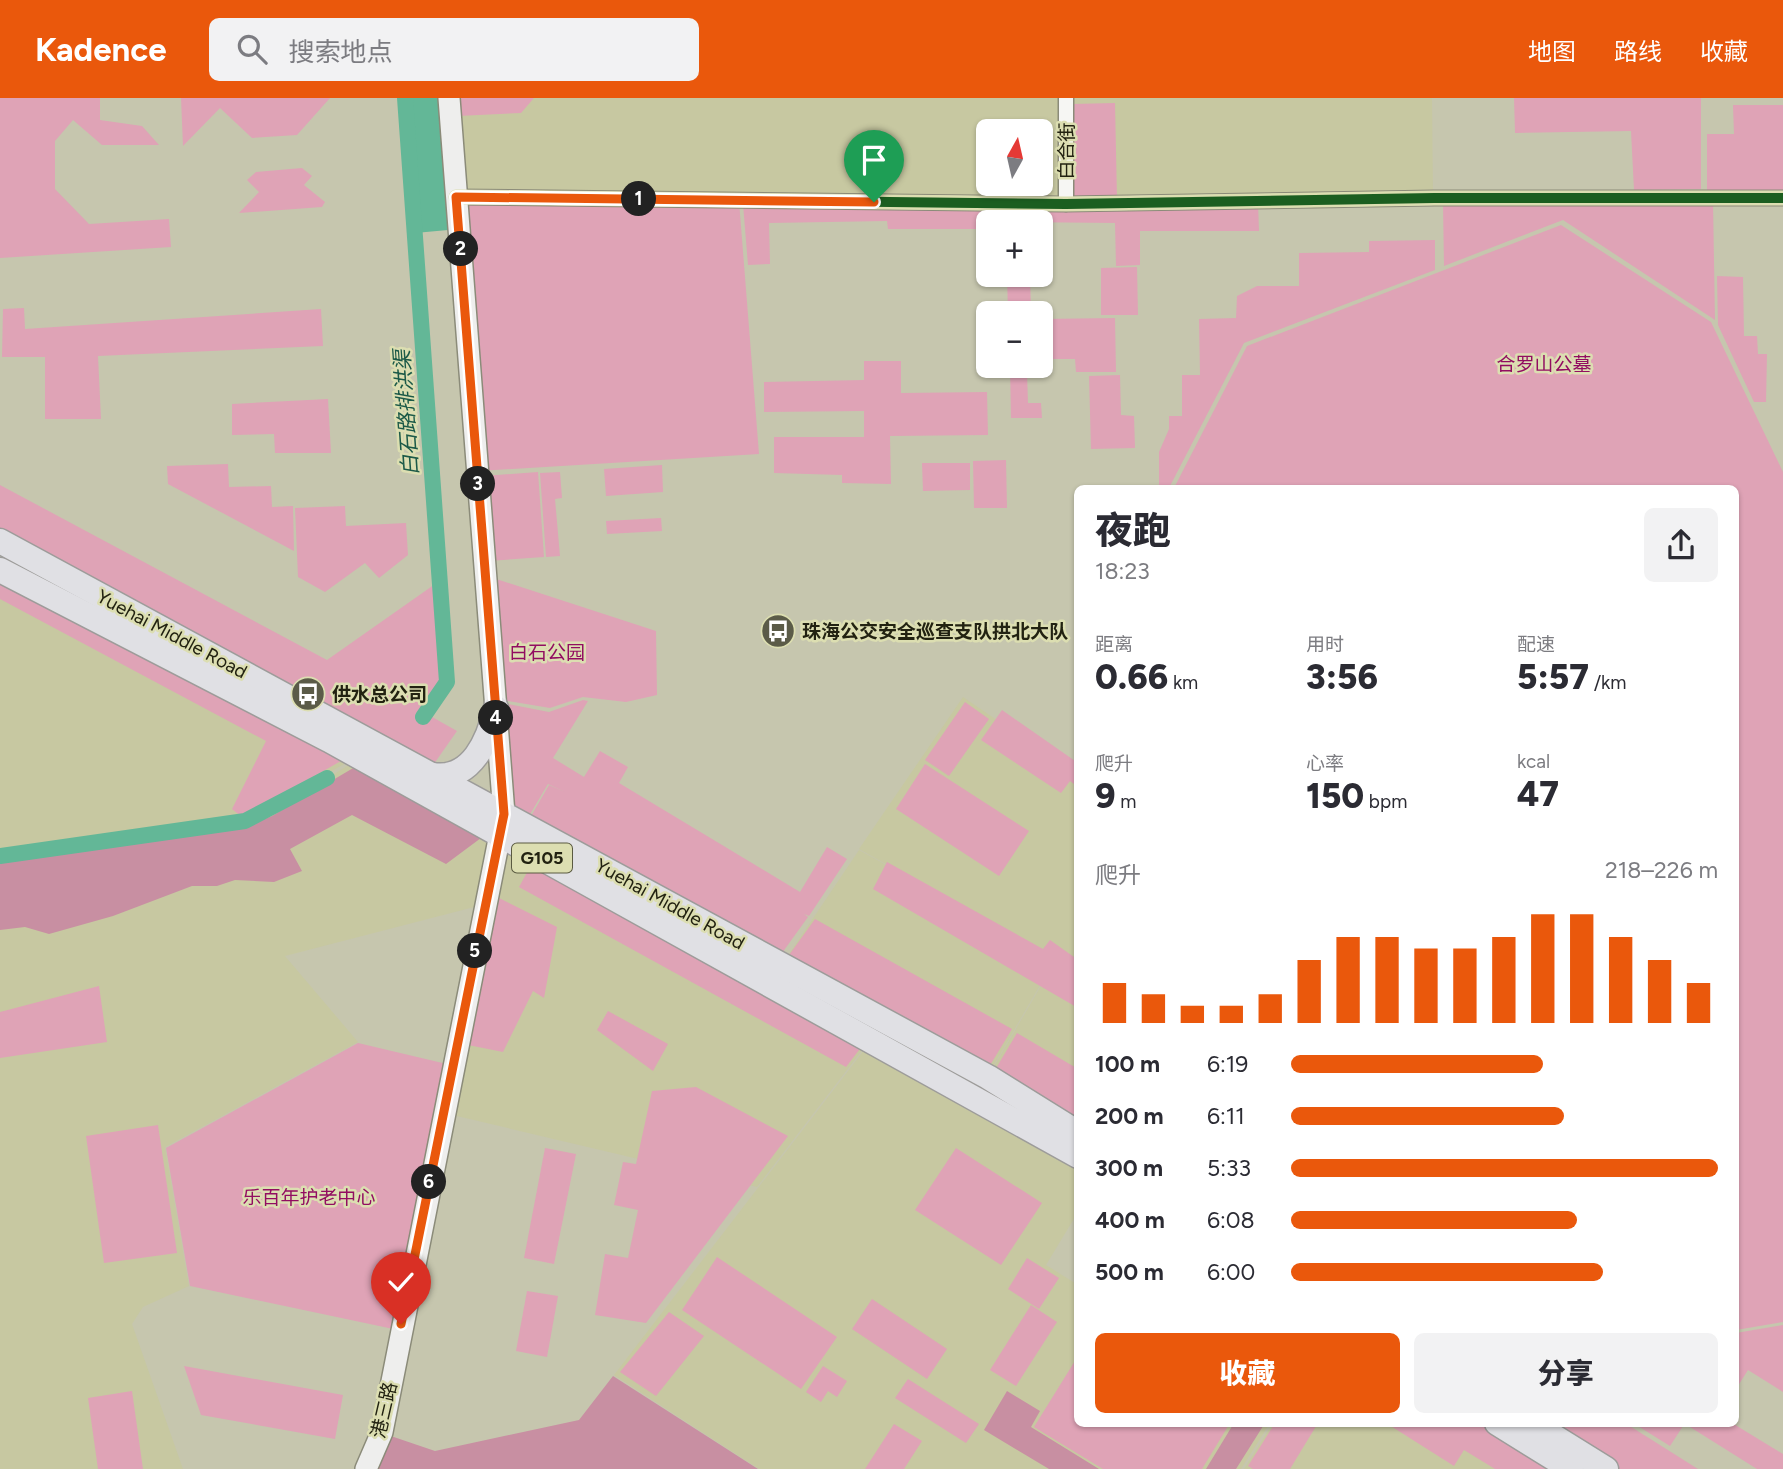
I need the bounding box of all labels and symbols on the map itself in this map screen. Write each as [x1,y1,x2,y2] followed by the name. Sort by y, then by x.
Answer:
[976,119,1054,196] north arrow
[1055,122,1078,180] street label: 白合街
[844,130,904,202] pin
[622,182,656,217] pin: 1
[444,232,478,266] pin: 2
[389,346,423,477] water label: 白石路排洪渠
[1496,353,1592,376] park label: 合罗山公墓
[461,466,496,502] pin: 3
[93,585,251,683] street label: Yuehai Middle Road
[759,612,797,650] bus stop icon: 珠海公交安全巡查支队拱北大队
[802,620,1068,643] place label: 珠海公交安全巡查支队拱北大队
[509,641,585,664] park label: 白石公园
[289,675,327,713] bus stop icon: 供水总公司
[332,683,427,706] place label: 供水总公司
[478,700,514,736] pin: 4
[512,844,572,872] road number: G105
[591,853,749,955] street label: Yuehai Middle Road
[458,934,492,968] pin: 5
[412,1164,446,1200] pin: 6
[242,1186,376,1209] park label: 乐百年护老中心
[371,1252,431,1324] pin
[366,1380,402,1440] street label: 港三路

